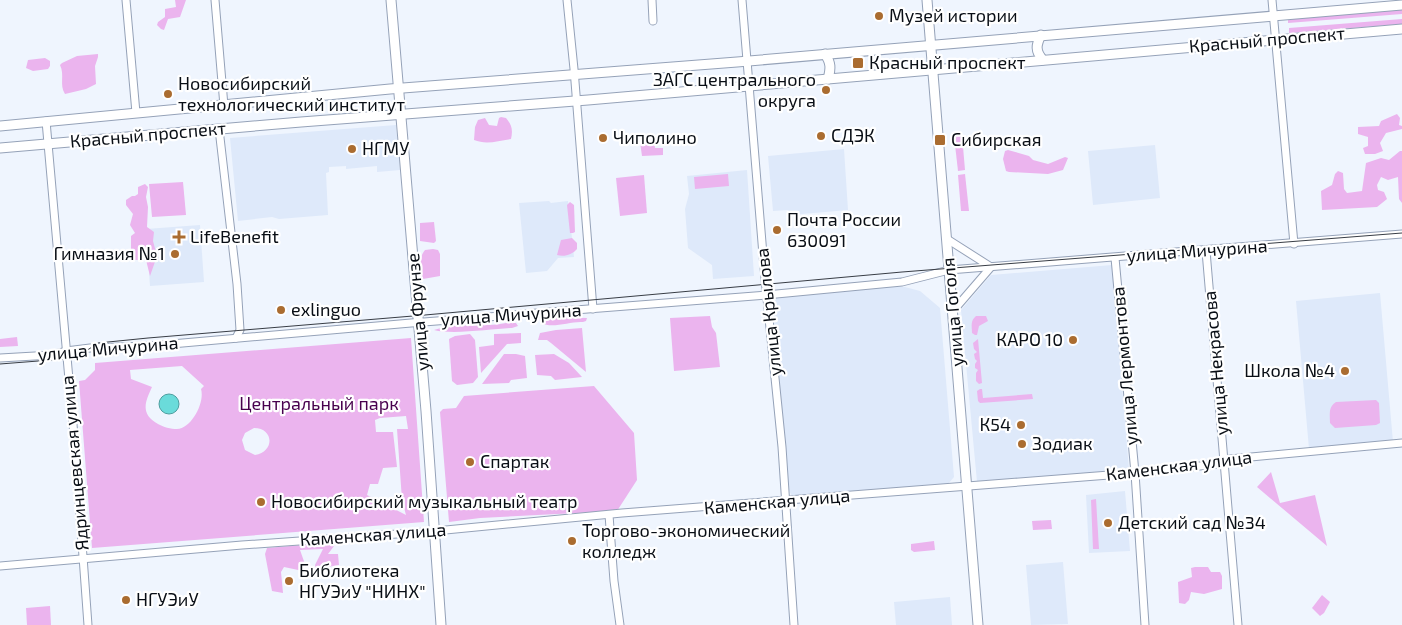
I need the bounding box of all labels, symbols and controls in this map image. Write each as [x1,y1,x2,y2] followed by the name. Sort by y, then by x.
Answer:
[889,4,1018,26] place label: Музей истории
[873,10,885,22] marker: Музей истории
[1188,21,1346,57] street label: Красный проспект
[869,51,1026,73] place label: Красный проспект
[851,56,865,70] marker: Красный проспект
[653,68,816,111] place label: ЗАГС центрального округа
[178,72,405,115] place label: Новосибирский технологический институт
[820,84,832,96] marker: ЗАГС центрального округа
[162,88,174,100] marker: Новосибирский технологический институт
[69,116,227,152] street label: Красный проспект
[831,124,875,146] place label: СДЭК
[613,126,697,148] place label: Чиполино
[951,128,1041,150] place label: Сибирская
[815,130,827,142] marker: СДЭК
[597,132,609,144] marker: Чиполино
[933,133,947,147] marker: Сибирская
[362,137,409,159] place label: НГМУ
[346,143,358,155] marker: НГМУ
[787,208,901,251] place label: Почта России 630091
[771,224,783,236] marker: Почта России 630091
[190,225,279,247] place label: LifeBenefit
[172,230,186,244] marker: LifeBenefit
[1126,234,1268,266] street label: улица Мичурина
[53,242,165,264] place label: Гимназия №1
[750,247,786,377] street label: улица Крылова
[169,248,181,260] marker: Гимназия №1
[401,252,433,372] street label: улица Фрунзе
[936,257,968,367] street label: улица Гоголя
[1106,286,1142,446] street label: улица Лермонтова
[1198,290,1232,436] street label: улица Некрасова
[291,298,361,320] place label: exlinguo
[440,298,582,330] street label: улица Мичурина
[275,304,287,316] marker: exlinguo
[996,328,1063,350] place label: КАРО 10
[37,331,179,365] street label: улица Мичурина
[1067,334,1079,346] marker: КАРО 10
[1244,359,1335,381] place label: Школа №4
[1339,365,1351,377] marker: Школа №4
[55,374,93,552] street label: Ядринцевская улица
[239,392,399,414] park label: Центральный парк
[979,413,1011,435] place label: К54
[1015,419,1027,431] marker: К54
[1032,432,1093,454] place label: Зодиак
[1016,438,1028,450] marker: Зодиак
[1105,445,1253,485] street label: Каменская улица
[480,450,550,472] place label: Спартак
[464,456,476,468] marker: Спартак
[703,484,851,518] street label: Каменская улица
[271,490,577,512] place label: Новосибирский музыкальный театр
[255,496,267,508] marker: Новосибирский музыкальный театр
[1118,511,1266,533] place label: Детский сад №34
[1102,517,1114,529] marker: Детский сад №34
[299,518,447,550] street label: Каменская улица
[582,519,790,562] place label: Торгово-экономический колледж
[566,535,578,547] marker: Торгово-экономический колледж
[299,559,426,602] place label: Библиотека НГУЭиУ "НИНХ"
[283,575,295,587] marker: Библиотека НГУЭиУ "НИНХ"
[136,588,199,610] place label: НГУЭиУ
[120,594,132,606] marker: НГУЭиУ

